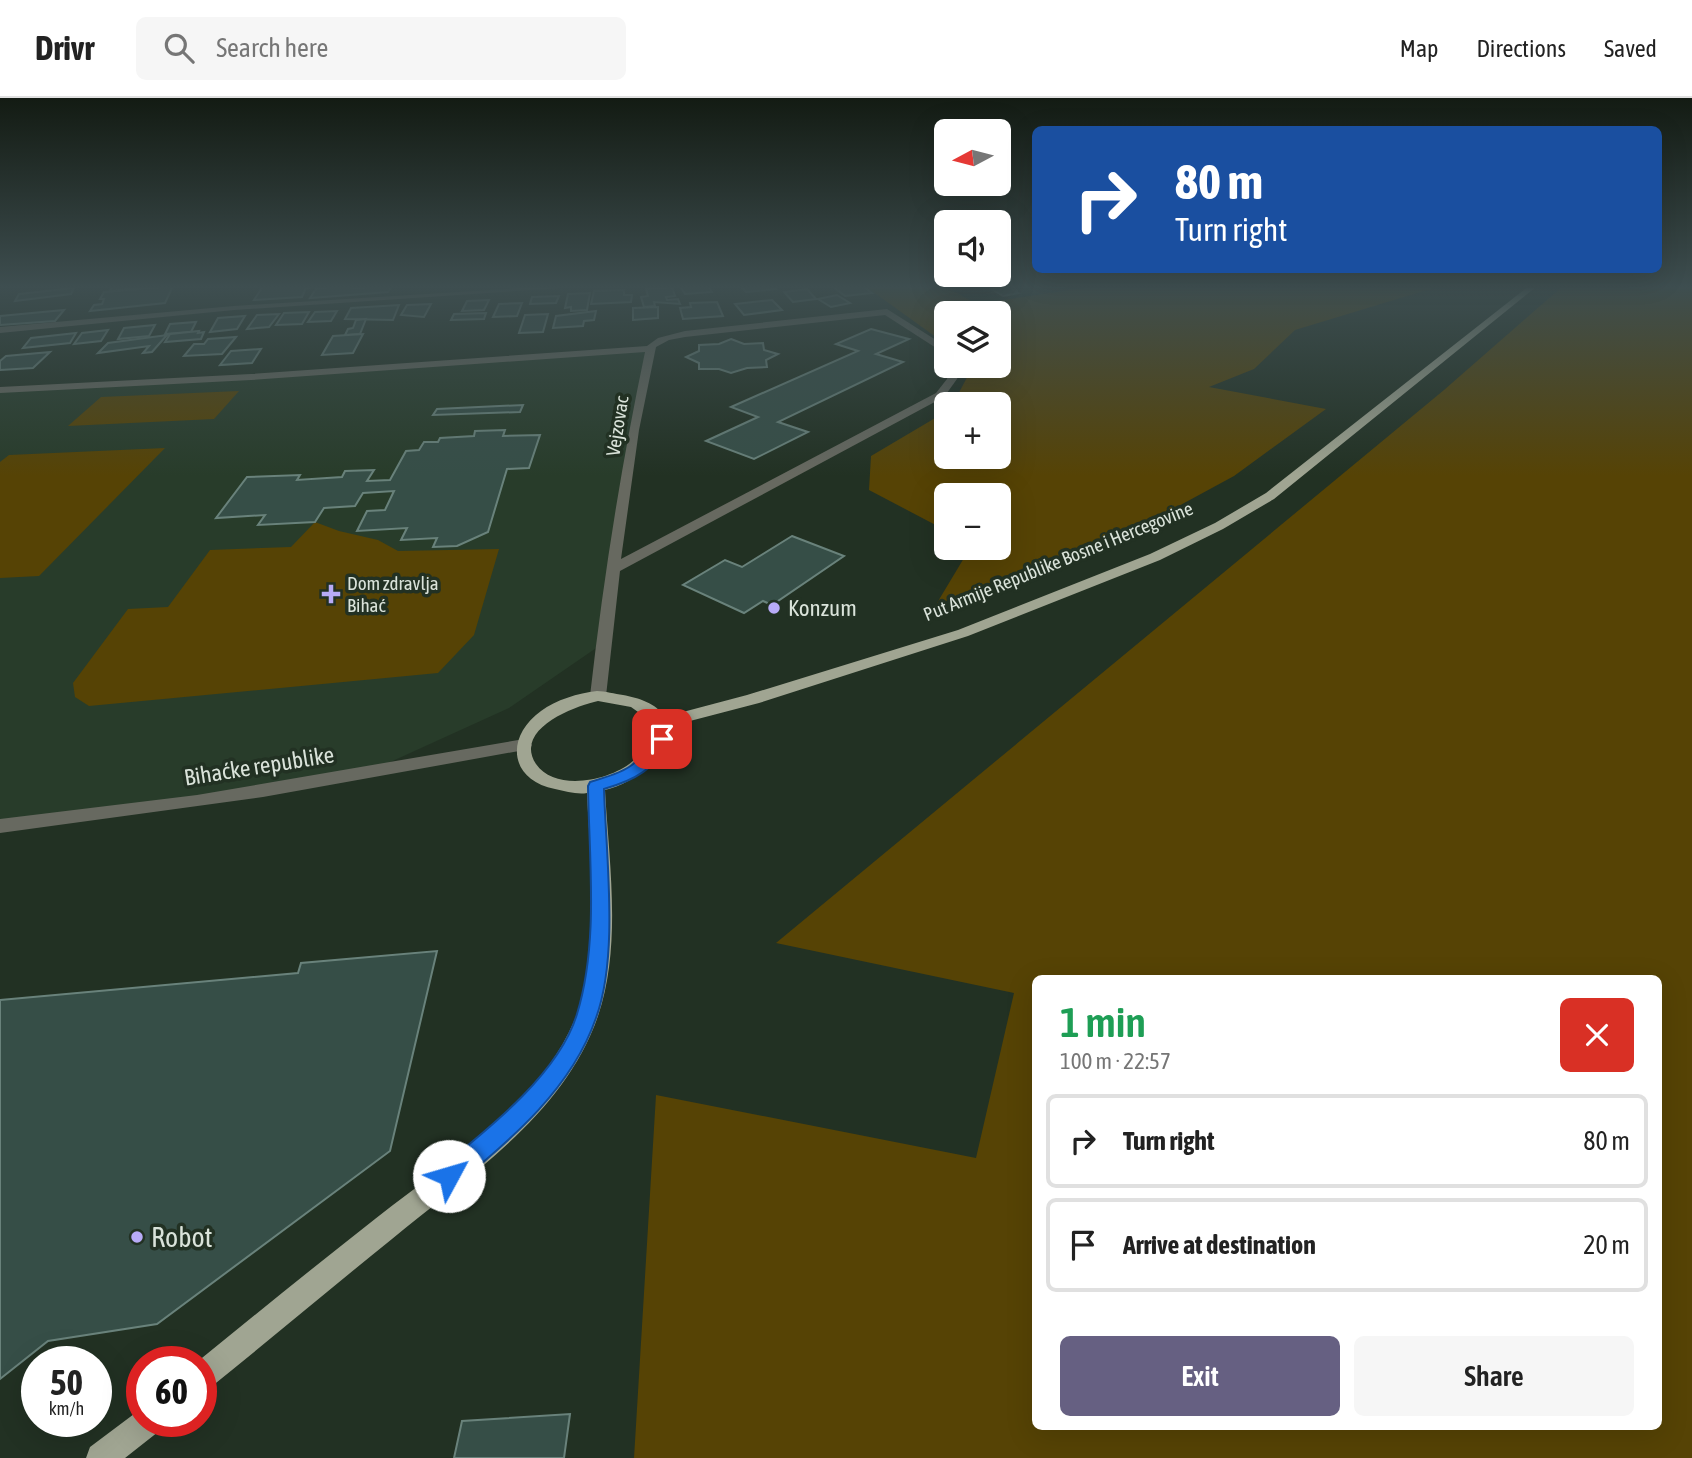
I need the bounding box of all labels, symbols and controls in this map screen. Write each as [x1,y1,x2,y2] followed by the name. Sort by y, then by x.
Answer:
[136,17,626,80] search box
[35,29,94,67] text: Drivr
[160,29,198,67] icon: search
[216,33,328,63] text: Search here
[1400,35,1438,62] text: Map
[1476,35,1566,62] text: Directions
[1604,35,1657,62] text: Saved
[934,119,1012,196] north arrow
[934,119,1011,560] map controls
[1175,153,1263,209] text: 80 m
[1060,154,1151,245] icon: right
[934,210,1011,287] button: sound
[1175,211,1288,248] text: Turn right
[934,301,1011,378] button: layers
[934,392,1011,469] button: +
[601,393,633,458] street label: Vejzovac
[934,483,1011,560] button: −
[920,497,1196,625] street label: Put Armije Republike Bosne i Hercegovine
[347,572,439,616] place label: Dom zdravlja Bihać
[321,584,341,604] marker: Dom zdravlja Bihać
[788,595,857,621] place label: Konzum
[766,600,782,616] marker: Konzum
[632,709,692,769] pin
[643,720,681,758] icon: arrive
[182,741,336,791] street label: Bihaćke republike
[1060,998,1146,1046] text: 1 min
[1560,998,1634,1072] button: close
[1060,1048,1171,1074] text: 100 m · 22:57
[1064,1122,1102,1160] icon: right
[1123,1126,1214,1156] text: Turn right
[1583,1126,1630,1156] text: 80 m
[412,1139,486,1213] position arrow
[151,1221,213,1253] place label: Robot
[1064,1226,1102,1264] icon: arrive
[129,1229,145,1245] marker: Robot
[1123,1230,1316,1260] text: Arrive at destination
[1583,1230,1630,1260] text: 20 m
[1060,1336,1340,1416] button: Exit
[1354,1336,1634,1416] button: Share
[126,1346,217,1437] speed limit sign: 60
[50,1362,83,1402] text: 50
[49,1398,84,1419] text: km/h

